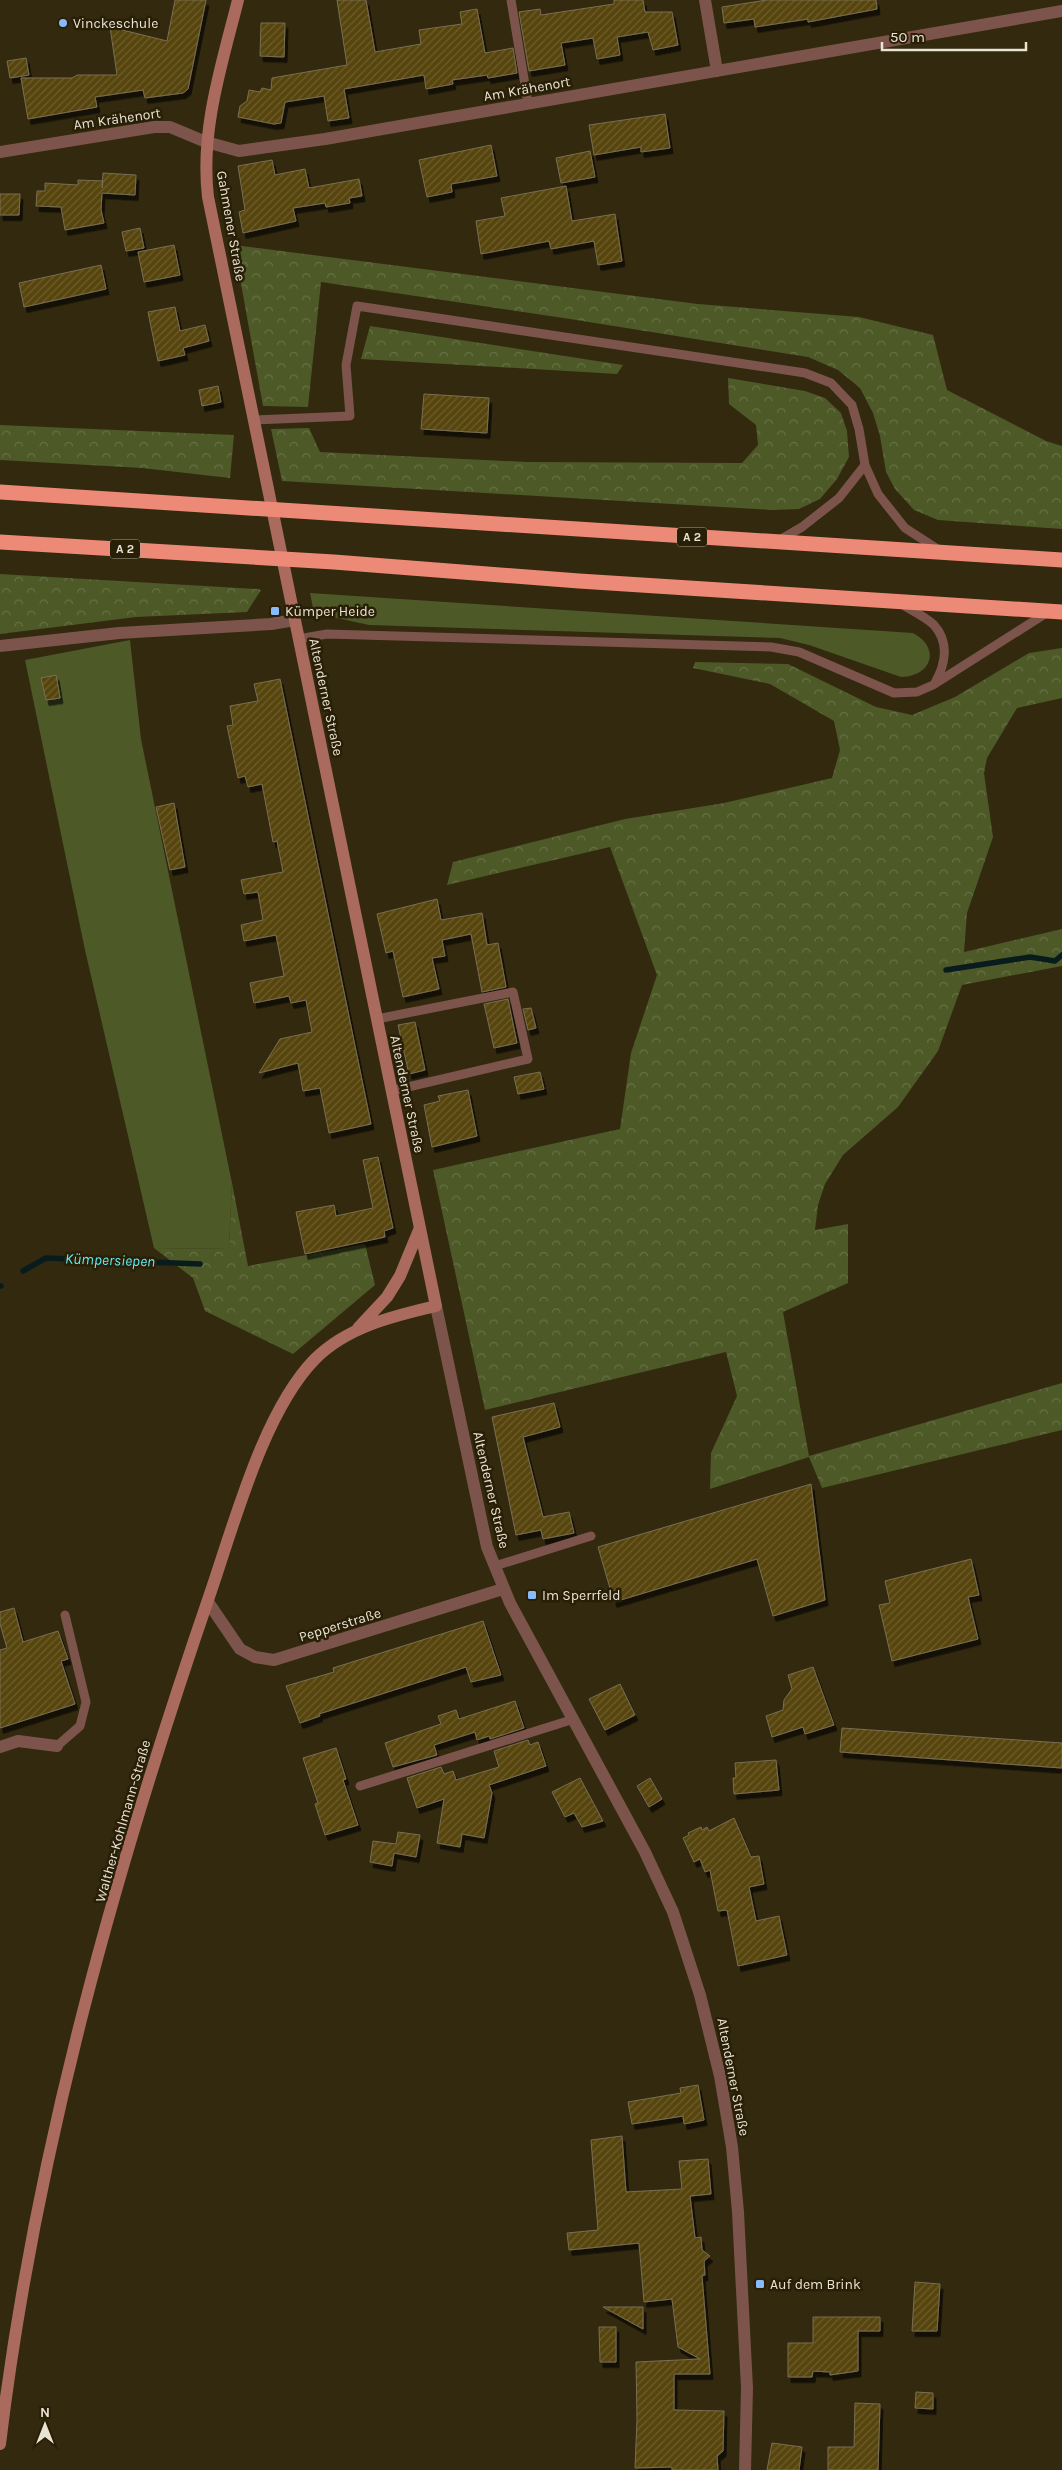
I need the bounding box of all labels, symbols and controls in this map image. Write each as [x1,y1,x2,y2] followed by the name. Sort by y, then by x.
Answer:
[73,15,158,32] place label: Vinckeschule
[57,17,69,29] marker: Vinckeschule
[882,20,1026,52] scale bar
[890,28,925,46] text: 50 m
[482,73,572,105] street label: Am Krähenort
[72,104,162,134] street label: Am Krähenort
[213,169,249,283] street label: Gahmener Straße
[677,528,707,546] road number: A 2
[110,540,140,558] road number: A 2
[285,603,375,620] place label: Kümper Heide
[269,605,281,617] marker: Kümper Heide
[305,637,347,757] street label: Altenderner Straße
[386,1034,428,1154] street label: Altenderner Straße
[65,1249,155,1271] water label: Kümpersiepen
[469,1430,513,1550] street label: Altenderner Straße
[542,1587,621,1604] place label: Im Sperrfeld
[526,1589,538,1601] marker: Im Sperrfeld
[297,1604,383,1646] street label: Pepperstraße
[92,1738,154,1904] street label: Walther-Kohlmann-Straße
[713,2017,753,2137] street label: Altenderner Straße
[770,2276,861,2293] place label: Auf dem Brink
[754,2278,766,2290] marker: Auf dem Brink
[20,2400,70,2450] north arrow
[40,2404,50,2421] text: N

